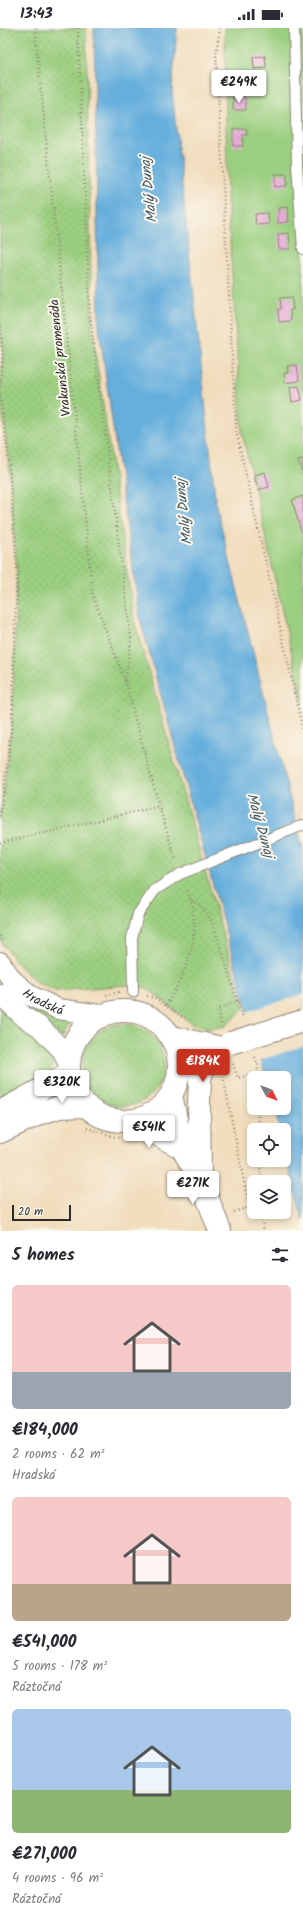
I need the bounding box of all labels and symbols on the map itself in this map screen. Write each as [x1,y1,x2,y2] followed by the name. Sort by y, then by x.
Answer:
[211,70,267,104] pin: €249K
[134,152,163,224] water label: Malý Dunaj
[44,298,77,418] street label: Vrakunská promenáda
[169,474,198,546] water label: Malý Dunaj
[240,790,281,864] water label: Malý Dunaj
[17,984,66,1022] street label: Hradská
[175,1049,231,1083] pin: €184K
[34,1070,90,1104] pin: €320K
[247,1071,291,1115] north arrow
[121,1115,177,1149] pin: €541K
[165,1171,221,1205] pin: €271K
[12,1203,71,1222] scale bar

